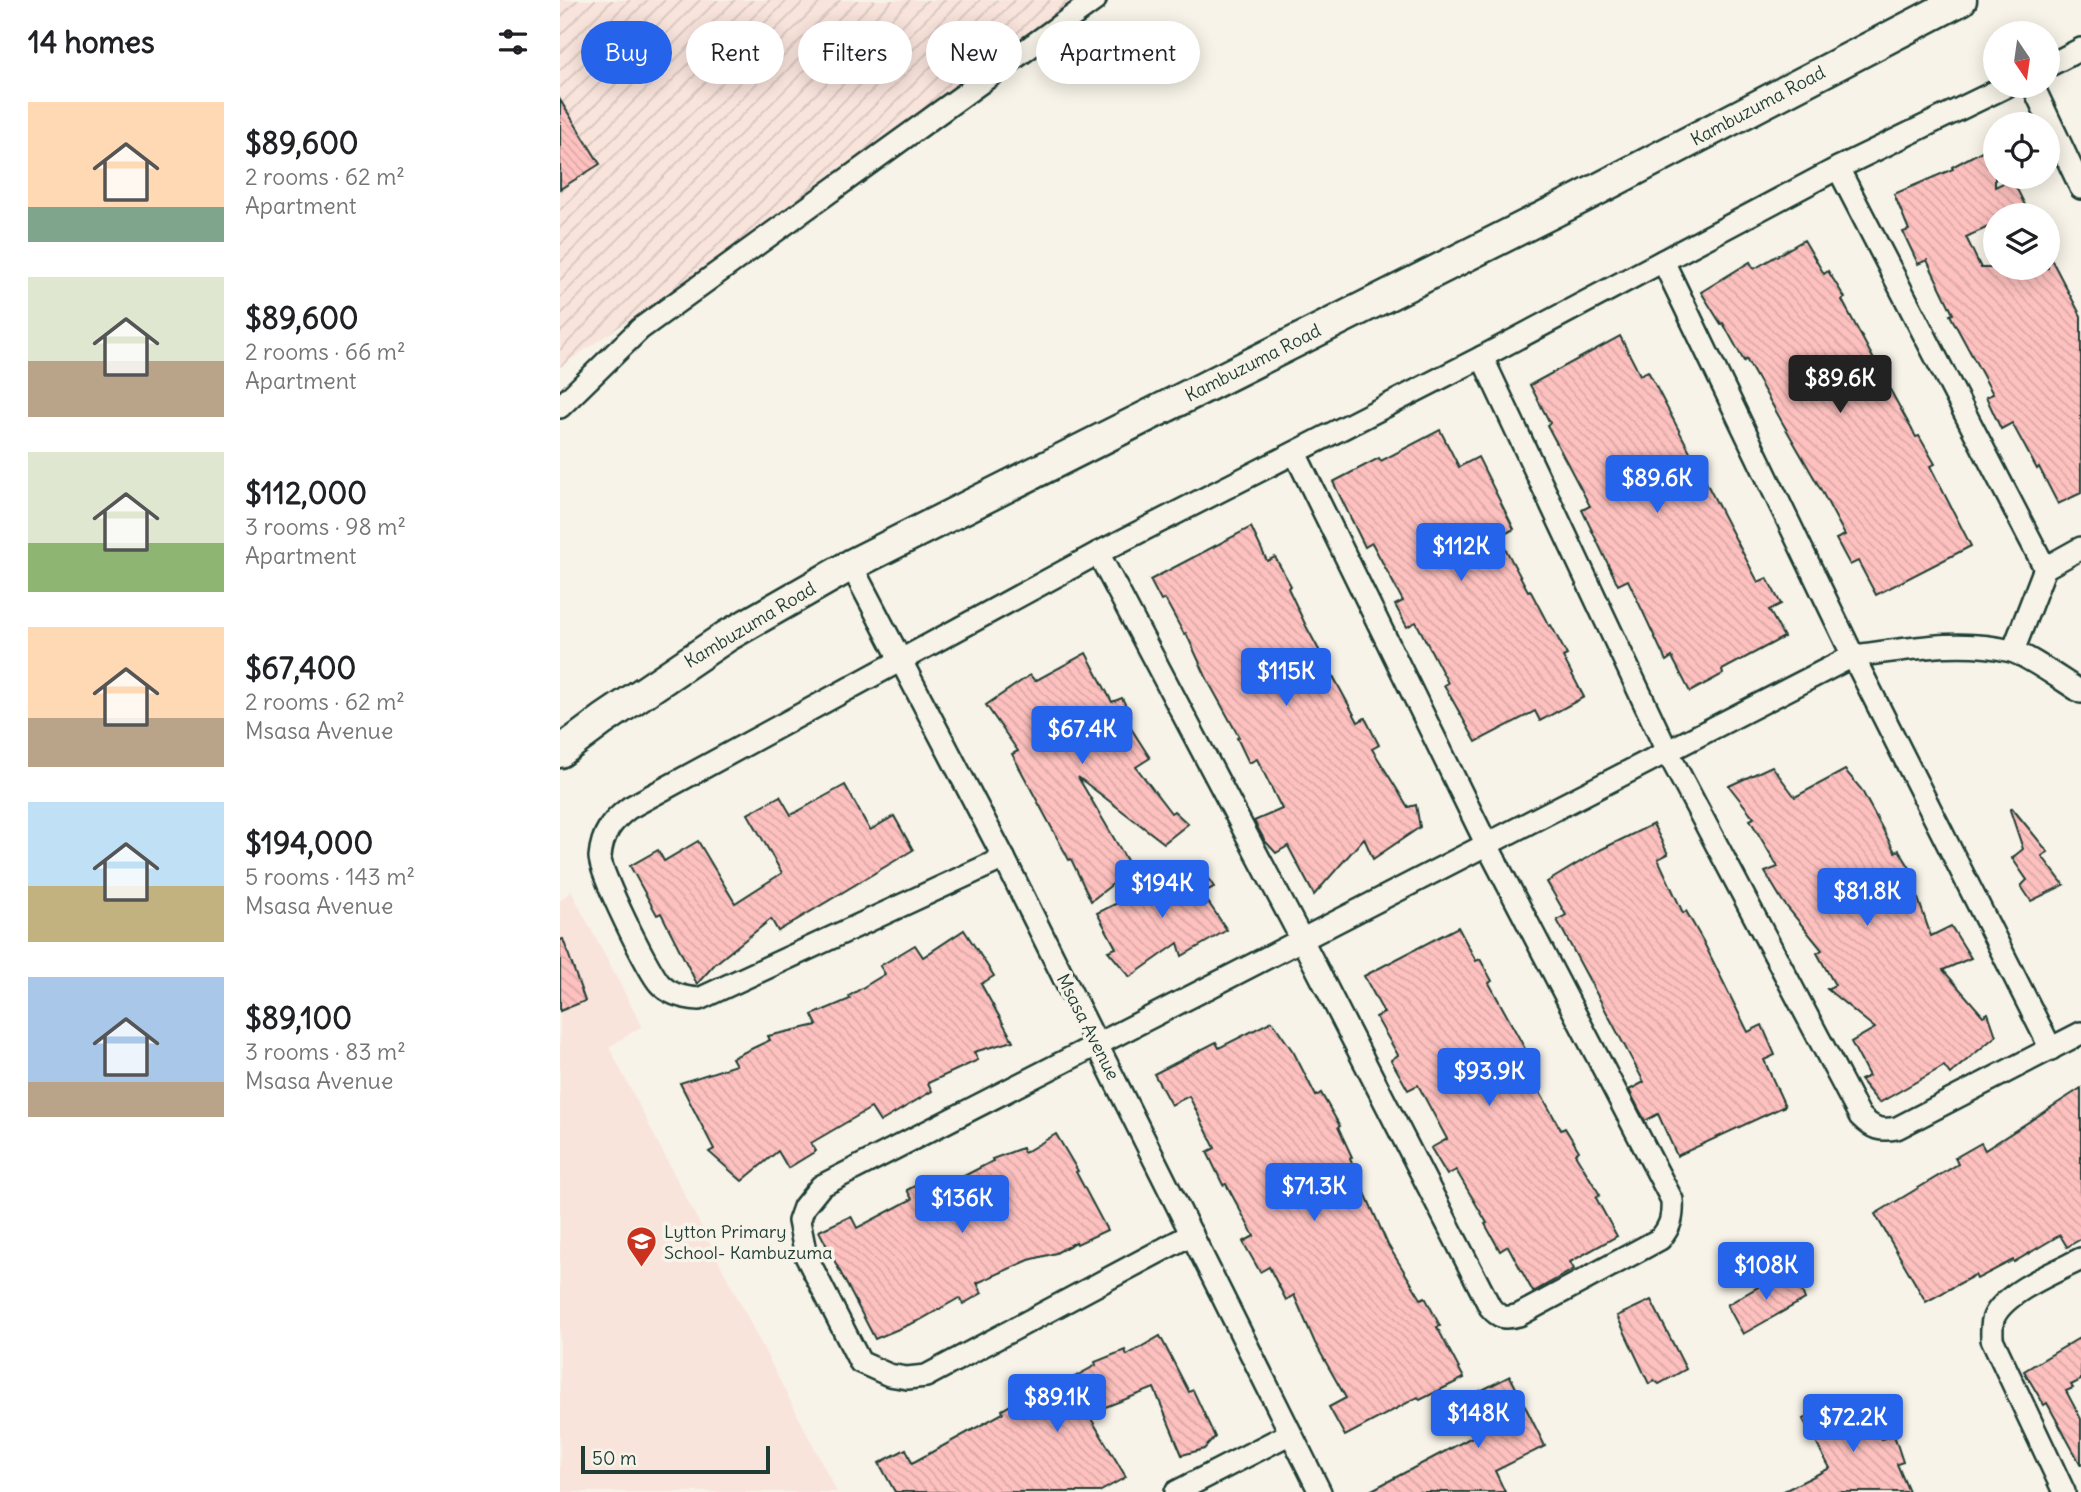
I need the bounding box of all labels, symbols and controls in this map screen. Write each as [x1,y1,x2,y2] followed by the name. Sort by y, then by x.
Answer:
[581,21,672,84] chip: Buy
[686,21,784,84] chip: Rent
[798,21,912,84] chip: Filters
[926,21,1022,84] chip: New
[1036,21,1200,84] chip: Apartment
[1983,21,2060,98] north arrow
[1983,21,2060,280] map controls
[28,23,155,61] text: 14 homes
[494,23,532,61] icon: filters
[1687,60,1829,151] street label: Kambuzuma Road
[1983,112,2060,189] button: locate
[245,124,359,162] text: $89,600
[84,130,168,214] icon: home
[245,162,405,191] text: 2 rooms · 62 m²
[245,191,357,220] text: Apartment
[1983,203,2060,280] button: layers
[245,299,359,337] text: $89,600
[84,305,168,389] icon: home
[1181,318,1325,407] street label: Kambuzuma Road
[245,337,406,366] text: 2 rooms · 66 m²
[1783,356,1897,415] pin: $89.6K
[1805,363,1875,392] text: $89.6K
[245,366,357,395] text: Apartment
[1600,456,1714,515] pin: $89.6K
[1622,463,1692,492] text: $89.6K
[245,474,367,512] text: $112,000
[84,480,168,564] icon: home
[245,512,406,541] text: 3 rooms · 98 m²
[1412,524,1510,583] pin: $112K
[1432,531,1490,560] text: $112K
[245,541,357,570] text: Apartment
[680,576,820,673] street label: Kambuzuma Road
[1237,648,1335,708] pin: $115K
[245,649,356,687] text: $67,400
[84,655,168,739] icon: home
[1257,656,1315,685] text: $115K
[245,687,405,716] text: 2 rooms · 62 m²
[1025,706,1139,766] pin: $67.4K
[1047,714,1117,743] text: $67.4K
[245,716,393,745] text: Msasa Avenue
[245,824,373,862] text: $194,000
[84,830,168,914] icon: home
[1113,860,1211,920] pin: $194K
[245,862,415,891] text: 5 rooms · 143 m²
[1131,868,1193,897] text: $194K
[1810,869,1924,928] pin: $81.8K
[1833,876,1901,905] text: $81.8K
[245,891,393,920] text: Msasa Avenue
[1052,970,1125,1084] street label: Msasa Avenue
[245,999,352,1037] text: $89,100
[84,1005,168,1089] icon: home
[245,1037,406,1066] text: 3 rooms · 83 m²
[1432,1048,1546,1108] pin: $93.9K
[1453,1056,1525,1085] text: $93.9K
[245,1066,393,1095] text: Msasa Avenue
[1257,1164,1371,1223] pin: $71.3K
[1281,1171,1347,1200] text: $71.3K
[913,1176,1011,1235] pin: $136K
[931,1183,993,1212] text: $136K
[664,1220,833,1264] place label: Lytton Primary School- Kambuzuma
[624,1225,658,1269] school or university icon: Lytton Primary School- Kambuzuma
[1717,1242,1815,1302] pin: $108K
[1734,1250,1798,1279] text: $108K
[1000,1374,1114,1434] pin: $89.1K
[1024,1382,1090,1411] text: $89.1K
[1429,1390,1527,1450] pin: $148K
[1796,1394,1910,1454] pin: $72.2K
[1447,1398,1509,1427] text: $148K
[1819,1402,1887,1431] text: $72.2K
[581,1443,770,1475] scale bar
[592,1446,637,1470] text: 50 m

